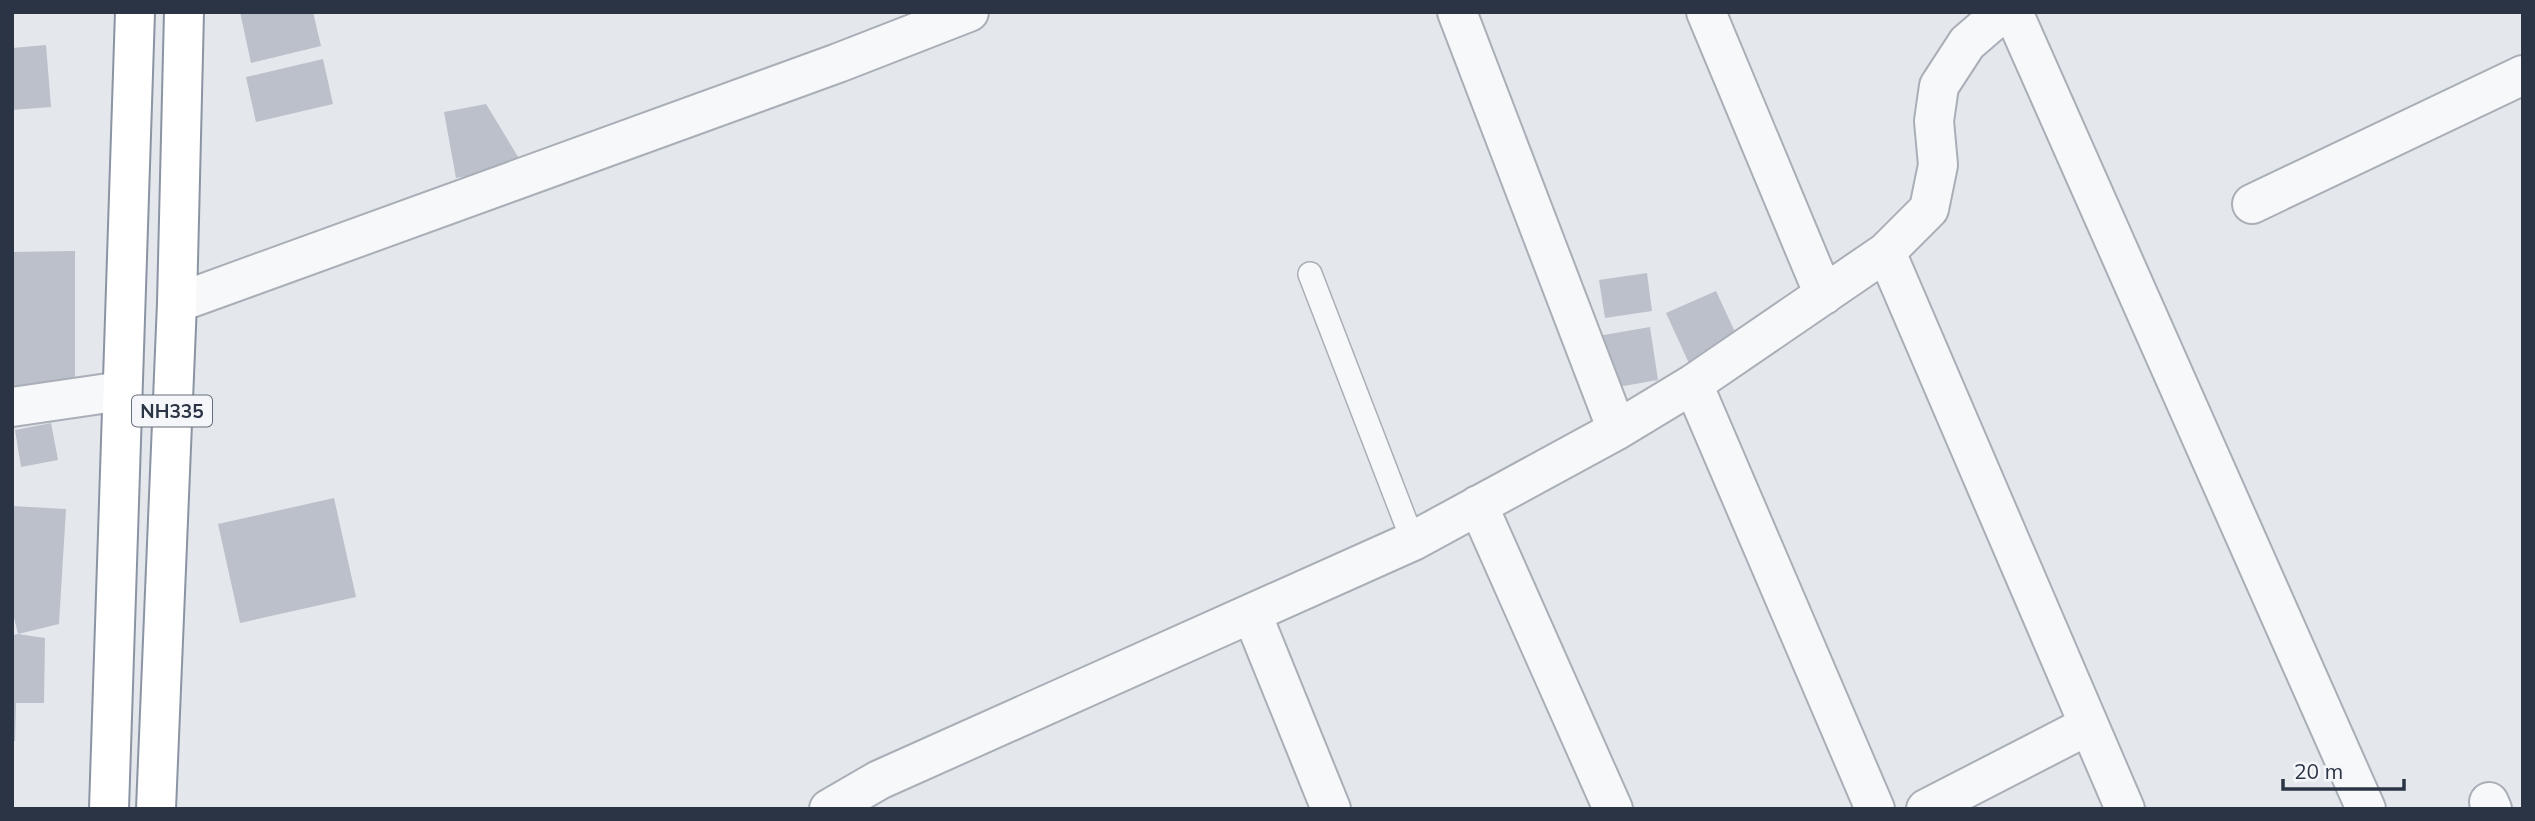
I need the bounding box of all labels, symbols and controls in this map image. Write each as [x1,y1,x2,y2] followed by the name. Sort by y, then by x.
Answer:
[132,396,212,426] road number: NH335
[2283,748,2404,792] scale bar
[2294,758,2343,784] text: 20 m

